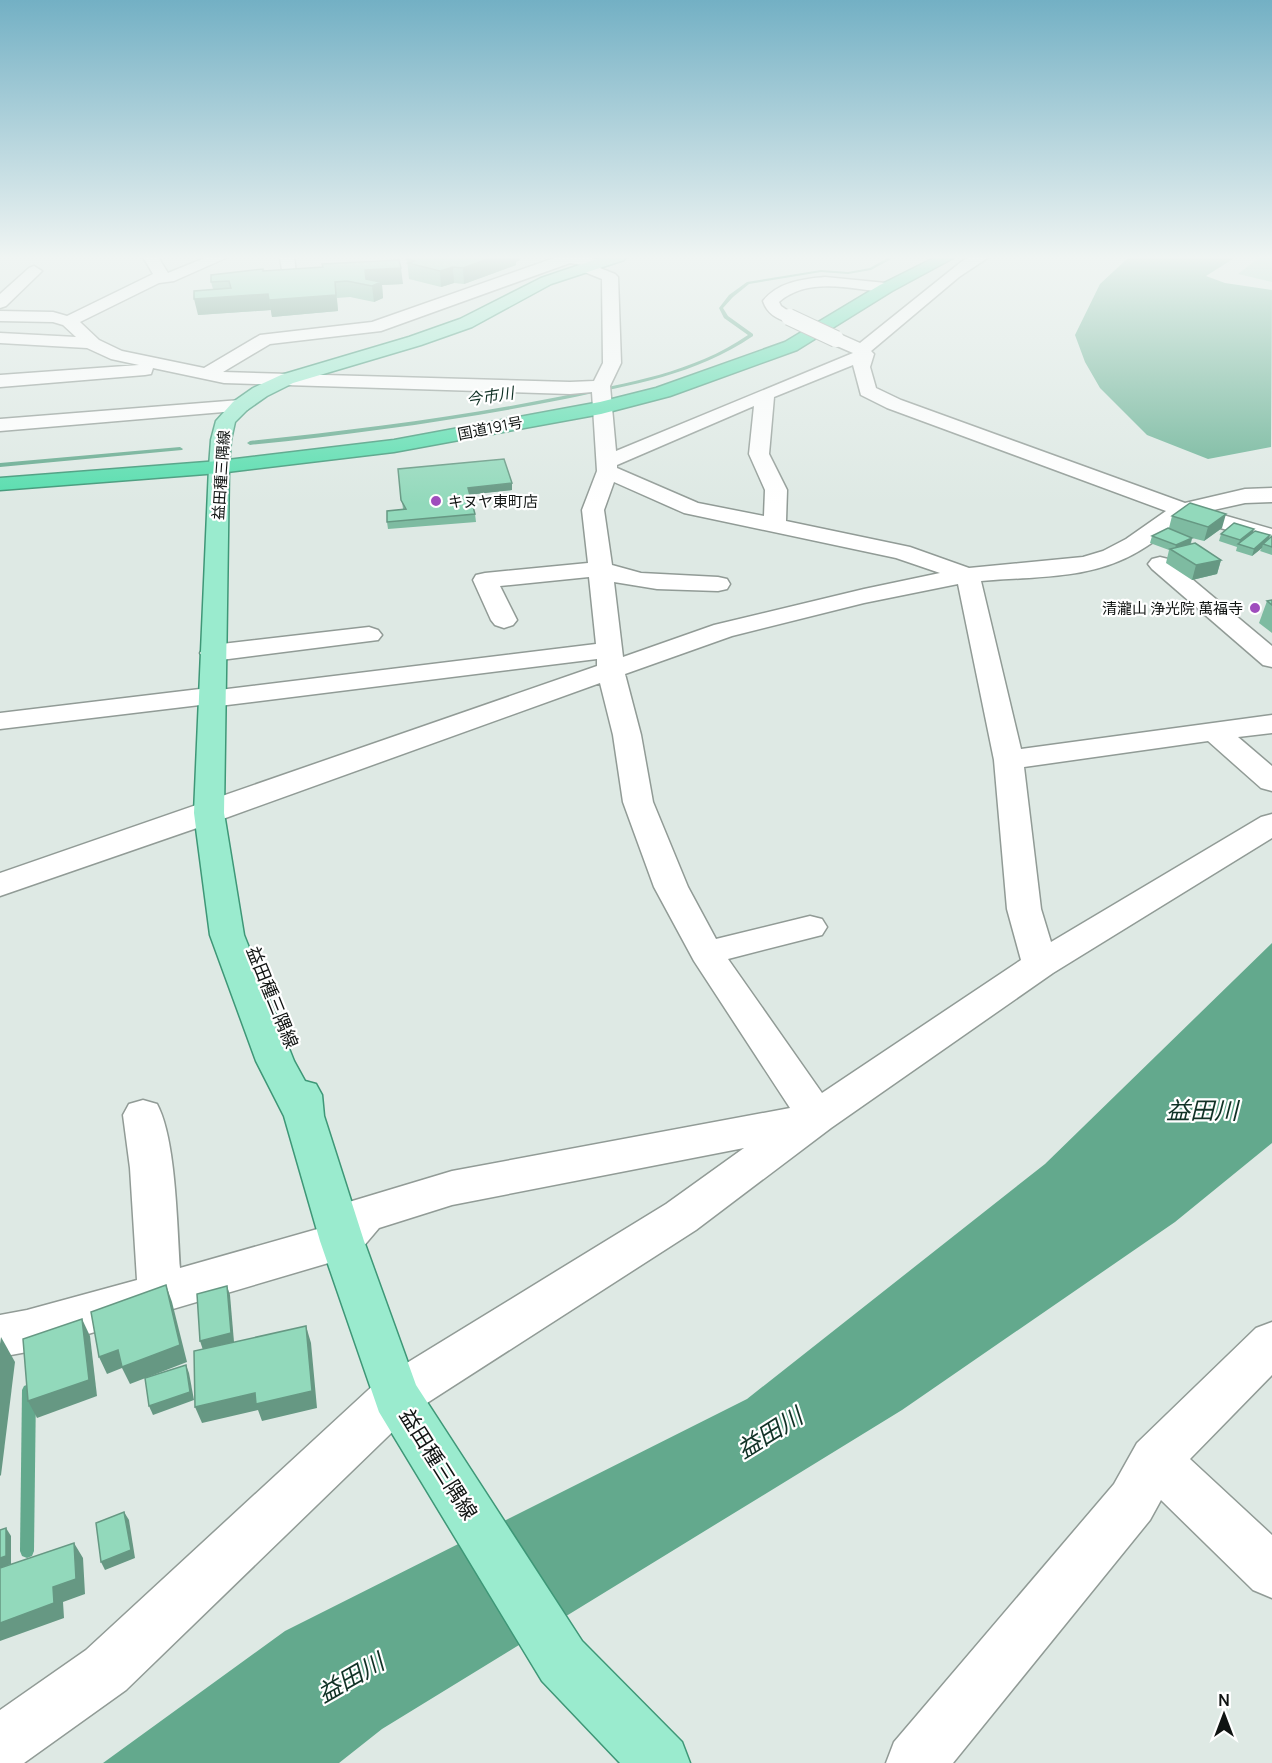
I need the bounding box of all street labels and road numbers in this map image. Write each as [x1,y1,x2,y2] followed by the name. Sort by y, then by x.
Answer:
[456,411,524,445] street label: 国道191号
[207,429,235,521] street label: 益田種三隅線
[242,942,304,1052] street label: 益田種三隅線
[394,1403,484,1525] street label: 益田種三隅線

